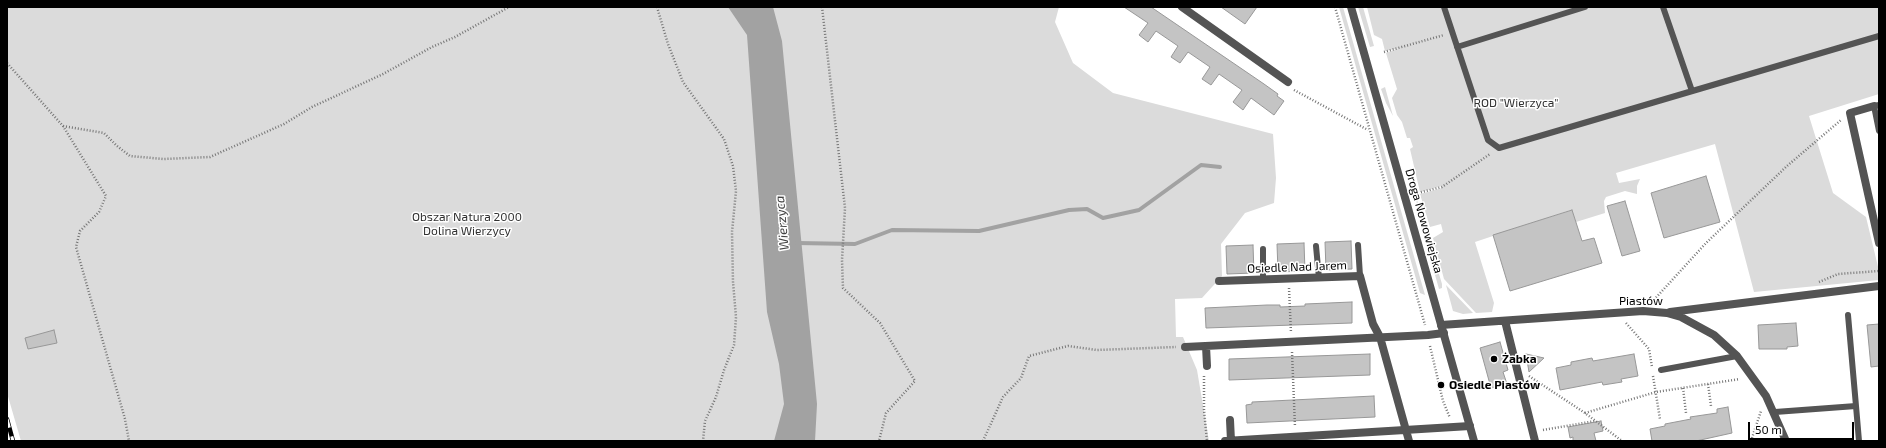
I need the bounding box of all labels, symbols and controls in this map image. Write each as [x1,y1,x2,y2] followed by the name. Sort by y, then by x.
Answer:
[1474,96,1558,110] park label: ROD "Wierzyca"
[1402,167,1446,275] street label: Droga Nowowiejska
[772,195,792,251] water label: Wierzyca
[412,210,522,238] park label: Obszar Natura 2000 Dolina Wierzycy
[1247,258,1347,276] street label: Osiedle Nad Jarem
[1619,294,1663,308] street label: Piastów
[1502,352,1537,366] place label: Żabka
[1489,354,1499,364] marker: Żabka
[1449,378,1540,392] place label: Osiedle Piastów
[1436,380,1446,390] marker: Osiedle Piastów
[1750,414,1856,440] scale bar
[1755,422,1782,436] text: 50 m

